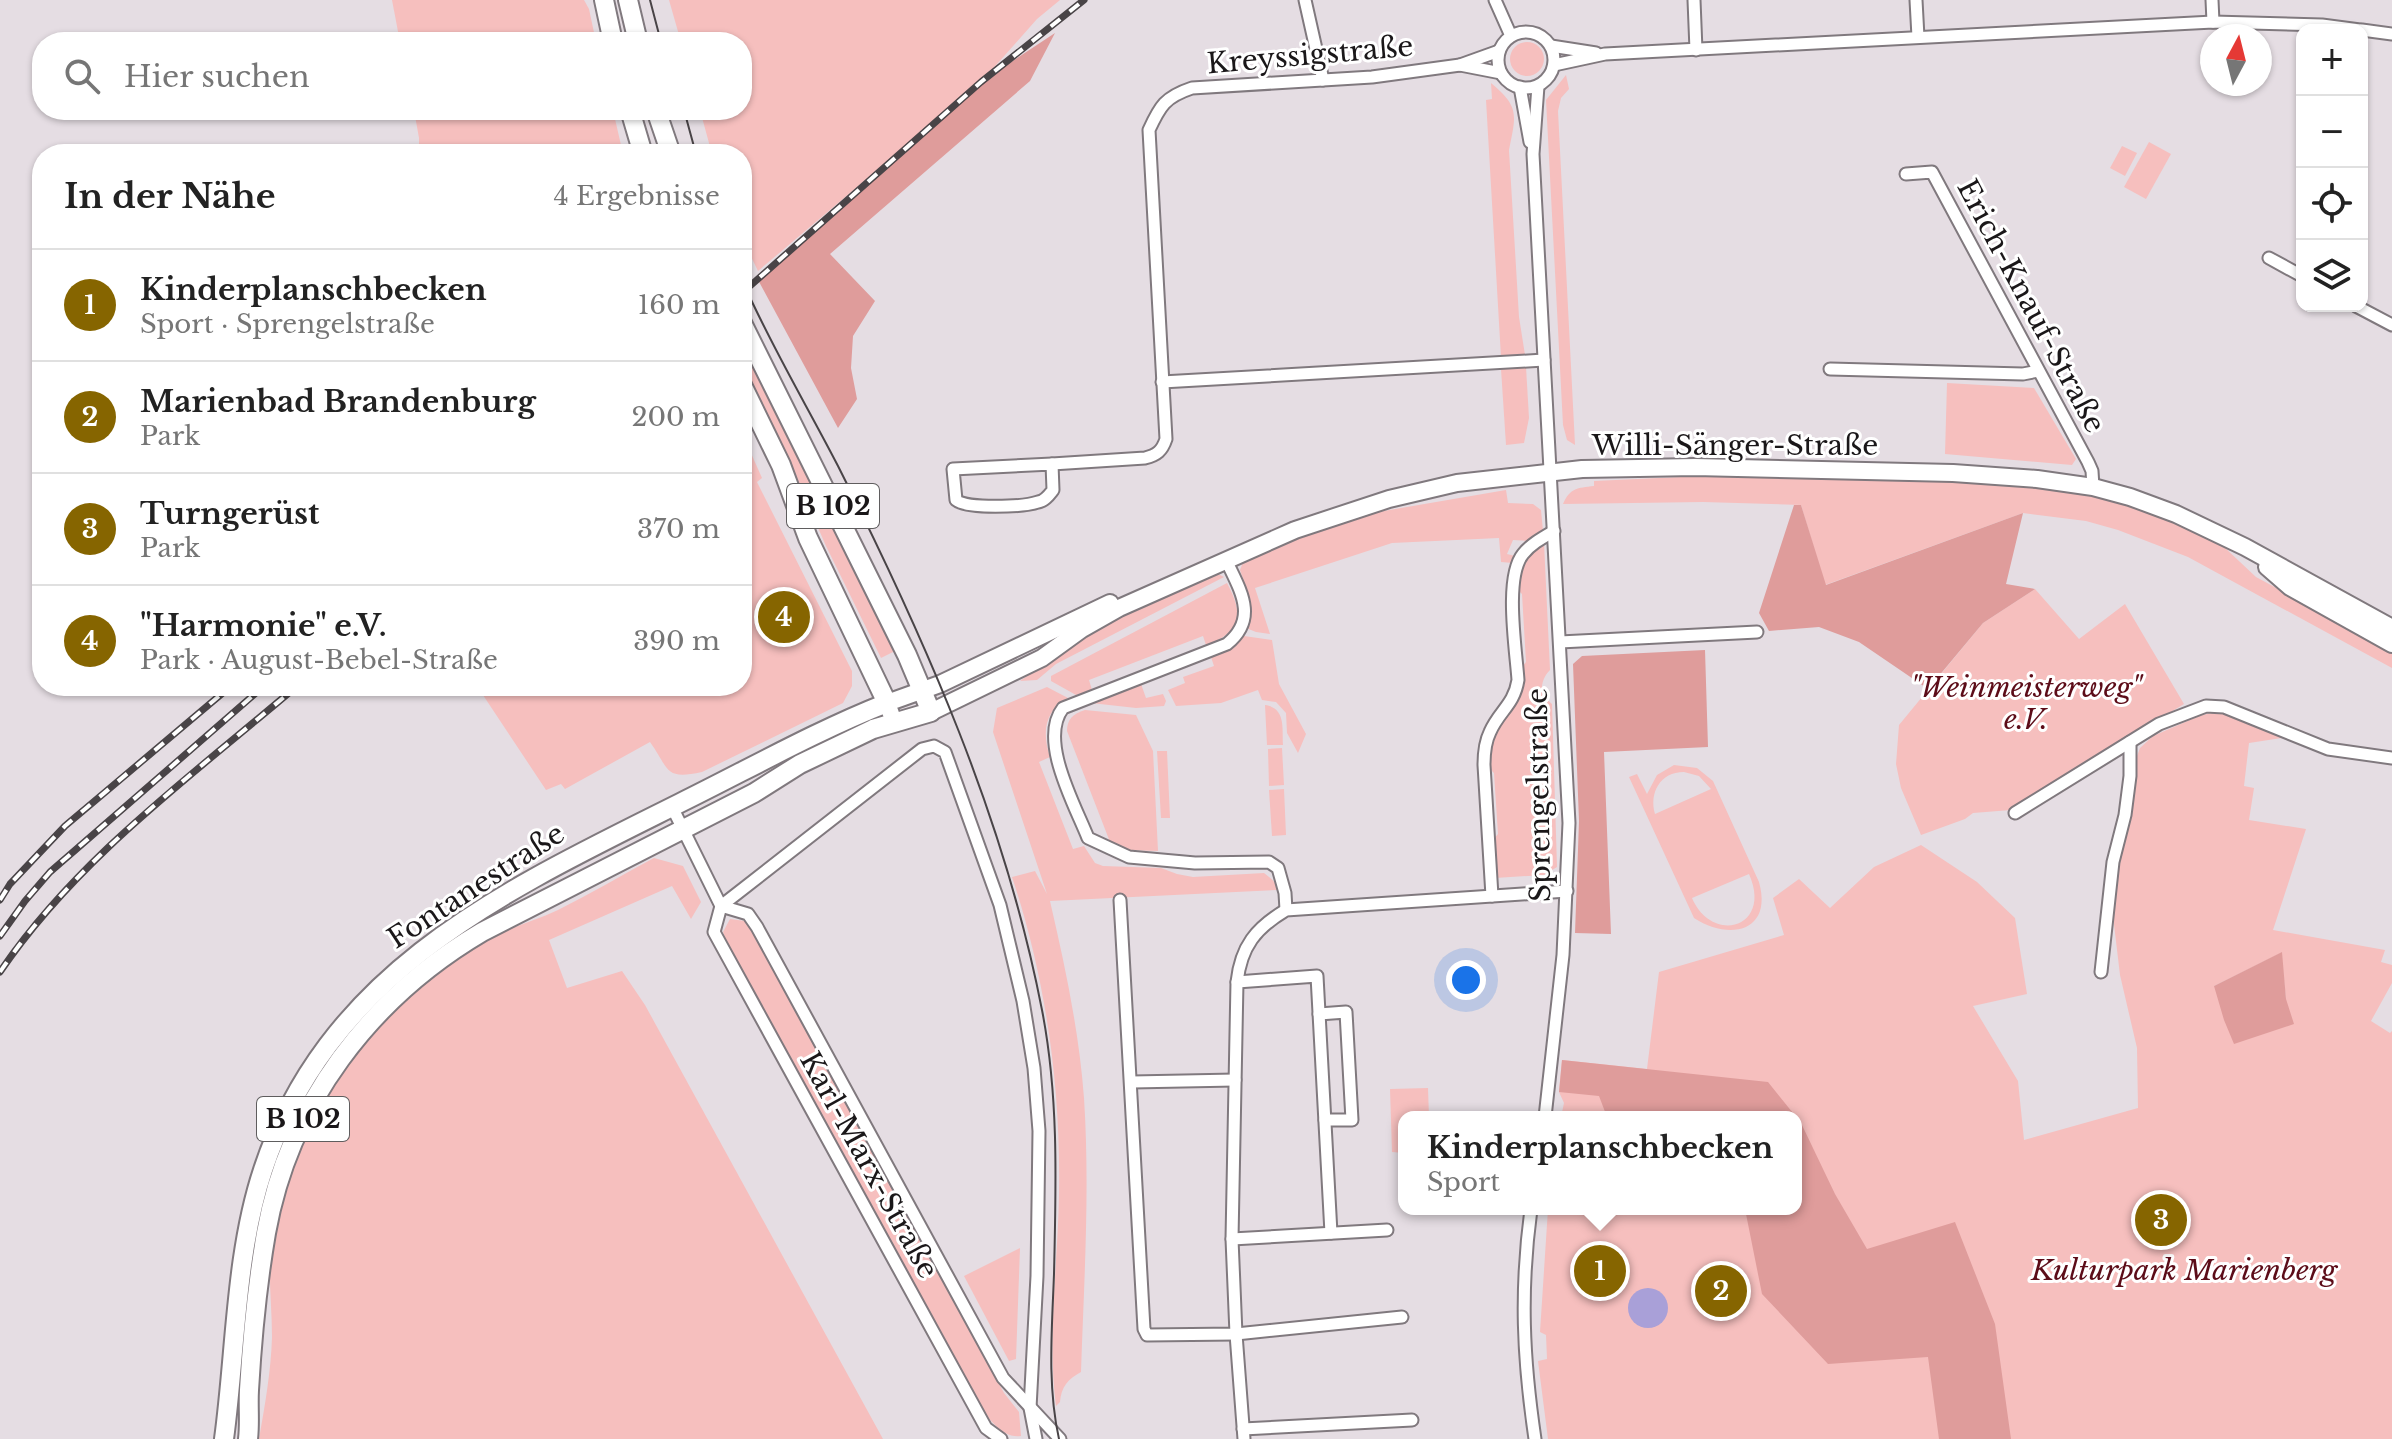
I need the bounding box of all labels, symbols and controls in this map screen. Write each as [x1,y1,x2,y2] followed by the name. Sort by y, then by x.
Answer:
[2200,24,2272,96] north arrow
[2296,24,2368,312] map controls
[2296,24,2368,96] button: +
[1205,29,1415,81] street label: Kreyssigstraße
[32,32,752,120] search box
[60,54,104,98] icon: search
[124,58,310,95] text: Hier suchen
[2296,96,2368,168] button: −
[2296,168,2368,240] button: locate
[1949,173,2113,439] street label: Erich-Knauf-Straße
[64,175,276,217] text: In der Nähe
[553,180,720,212] text: 4 Ergebnisse
[2296,240,2368,312] button: layers
[140,271,487,308] text: Kinderplanschbecken
[84,289,96,321] text: 1
[638,289,720,321] text: 160 m
[140,308,435,340] text: Sport · Sprengelstraße
[140,383,536,420] text: Marienbad Brandenburg
[82,401,98,433] text: 2
[631,401,720,433] text: 200 m
[140,420,200,452] text: Park
[1591,428,1878,463] street label: Willi-Sänger-Straße
[787,484,879,528] road number: B 102
[140,495,319,532] text: Turngerüst
[82,513,98,545] text: 3
[637,513,720,545] text: 370 m
[140,532,200,564] text: Park
[758,587,810,647] pin: 4
[140,607,386,644] text: "Harmonie" e.V.
[81,625,99,657] text: 4
[633,625,720,657] text: 390 m
[140,644,498,676] text: Park · August-Bebel-Straße
[1910,670,2144,737] park label: "Weinmeisterweg" e.V.
[1520,687,1558,903] street label: Sprengelstraße
[381,816,571,956] street label: Fontanestraße
[1446,960,1486,1000] your location
[792,1046,946,1284] street label: Karl-Marx-Straße
[257,1097,349,1141] road number: B 102
[1398,1111,1802,1215] popup
[1427,1129,1773,1166] text: Kinderplanschbecken
[1427,1166,1500,1198] text: Sport
[2135,1190,2187,1250] pin: 3
[1574,1241,1626,1301] pin: 1
[2030,1253,2339,1288] park label: Kulturpark Marienberg
[1695,1261,1747,1321] pin: 2

